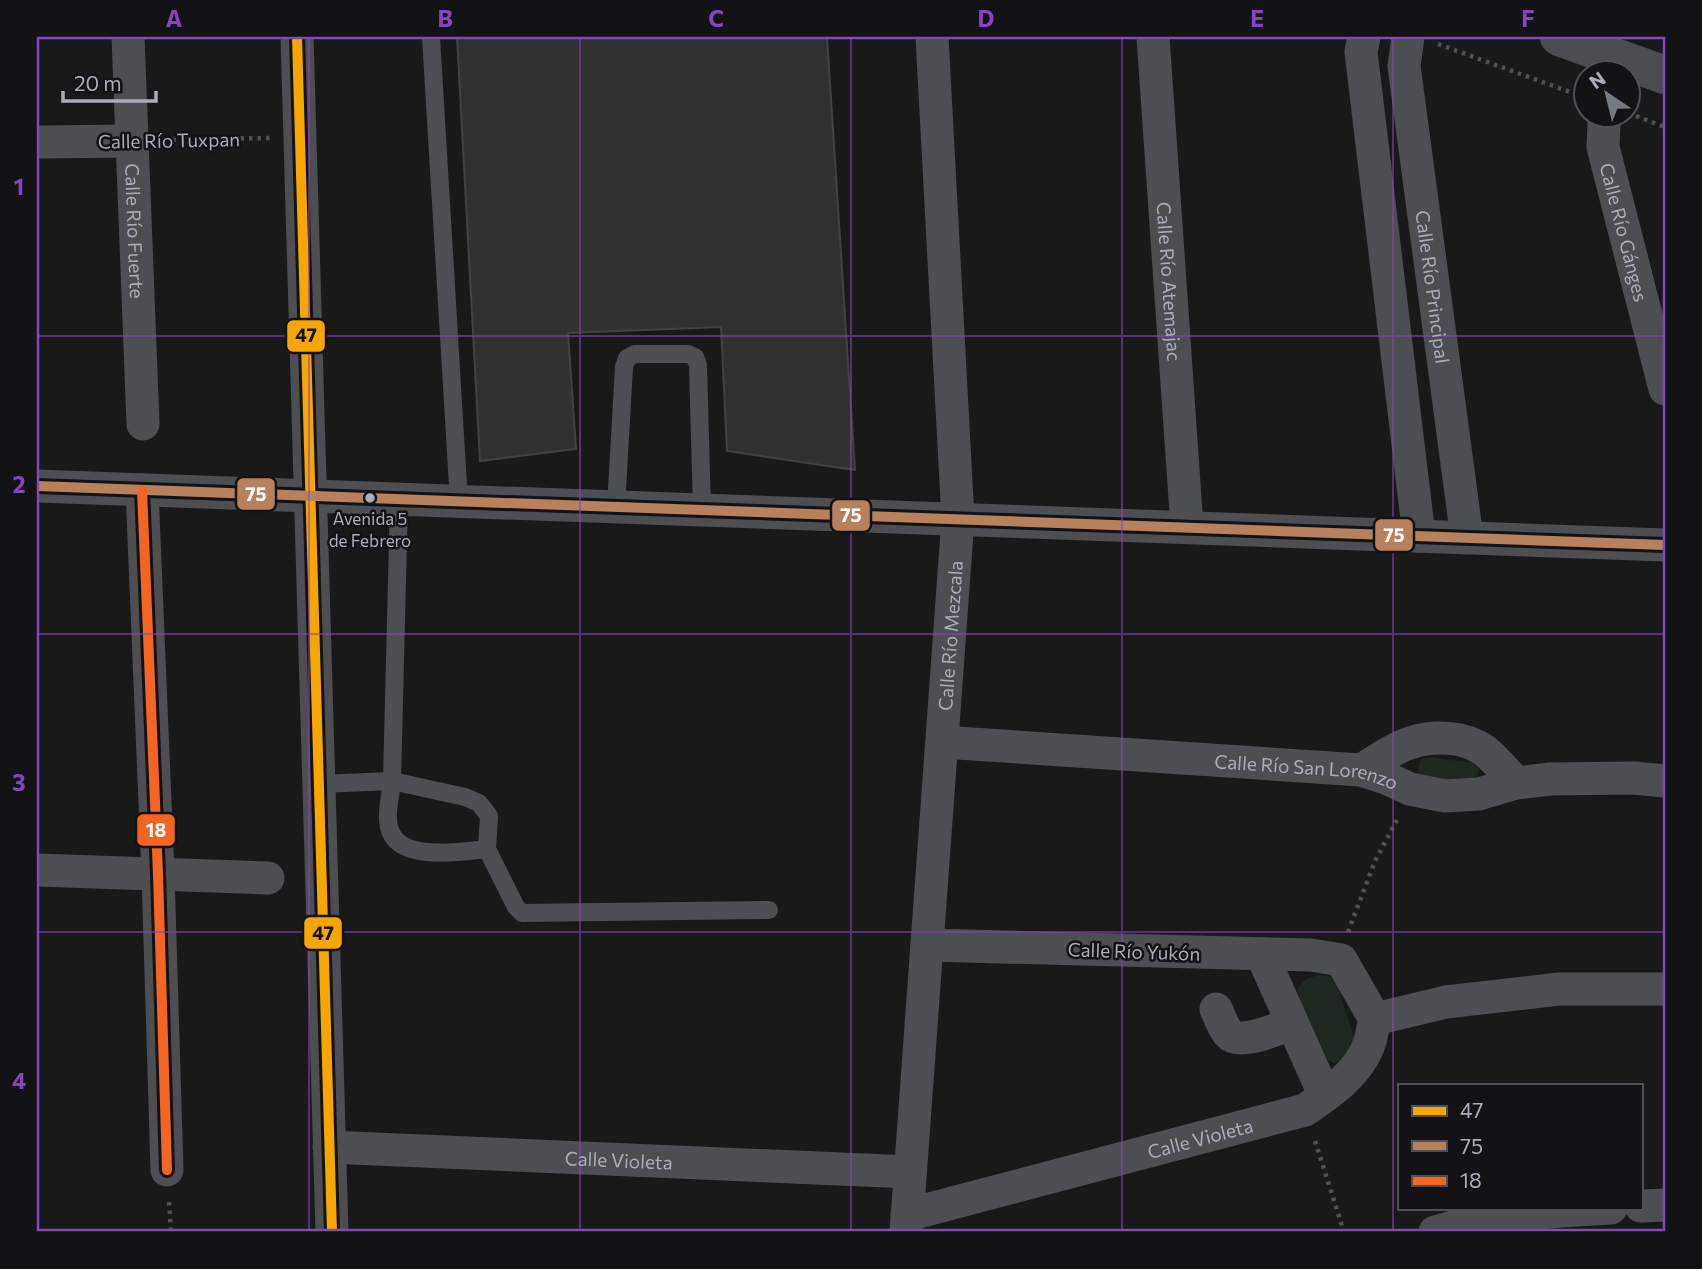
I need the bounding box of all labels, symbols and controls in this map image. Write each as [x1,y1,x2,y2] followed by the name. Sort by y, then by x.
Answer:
[166,4,183,32] text: A
[437,4,453,32] text: B
[708,4,724,32] text: C
[978,4,995,32] text: D
[1250,4,1264,32] text: E
[1521,4,1535,32] text: F
[63,60,156,104] scale bar
[1572,60,1642,130] north arrow
[1585,66,1609,93] text: N
[74,70,122,95] text: 20 m
[98,127,240,153] street label: Calle Río Tuxpan
[1596,160,1654,304] street label: Calle Río Gánges
[121,163,150,299] street label: Calle Río Fuerte
[14,172,24,200] text: 1
[1153,201,1187,362] street label: Calle Río Atemajac
[1412,209,1455,365] street label: Calle Río Principal
[286,319,326,353] line badge: 47
[295,323,317,346] text: 47
[12,470,26,498] text: 2
[236,477,276,511] line badge: 75
[245,482,267,505] text: 75
[363,491,377,505] marker: Avenida 5 de Febrero
[831,499,871,532] line badge: 75
[840,503,862,526] text: 75
[329,508,411,551] place label: Avenida 5 de Febrero
[1374,518,1414,552] line badge: 75
[1383,523,1405,546] text: 75
[933,560,966,712] street label: Calle Río Mezcala
[1214,749,1402,794] street label: Calle Río San Lorenzo
[12,768,26,796] text: 3
[136,813,176,847] line badge: 18
[146,818,166,841] text: 18
[303,916,343,950] line badge: 47
[312,921,334,944] text: 47
[1067,937,1201,965] street label: Calle Río Yukón
[12,1066,26,1094] text: 4
[1398,1084,1642,1210] legend
[1460,1097,1483,1122] text: 47
[1145,1113,1255,1163] street label: Calle Violeta
[1460,1133,1483,1158] text: 75
[564,1146,673,1173] street label: Calle Violeta
[1460,1167,1482,1192] text: 18

